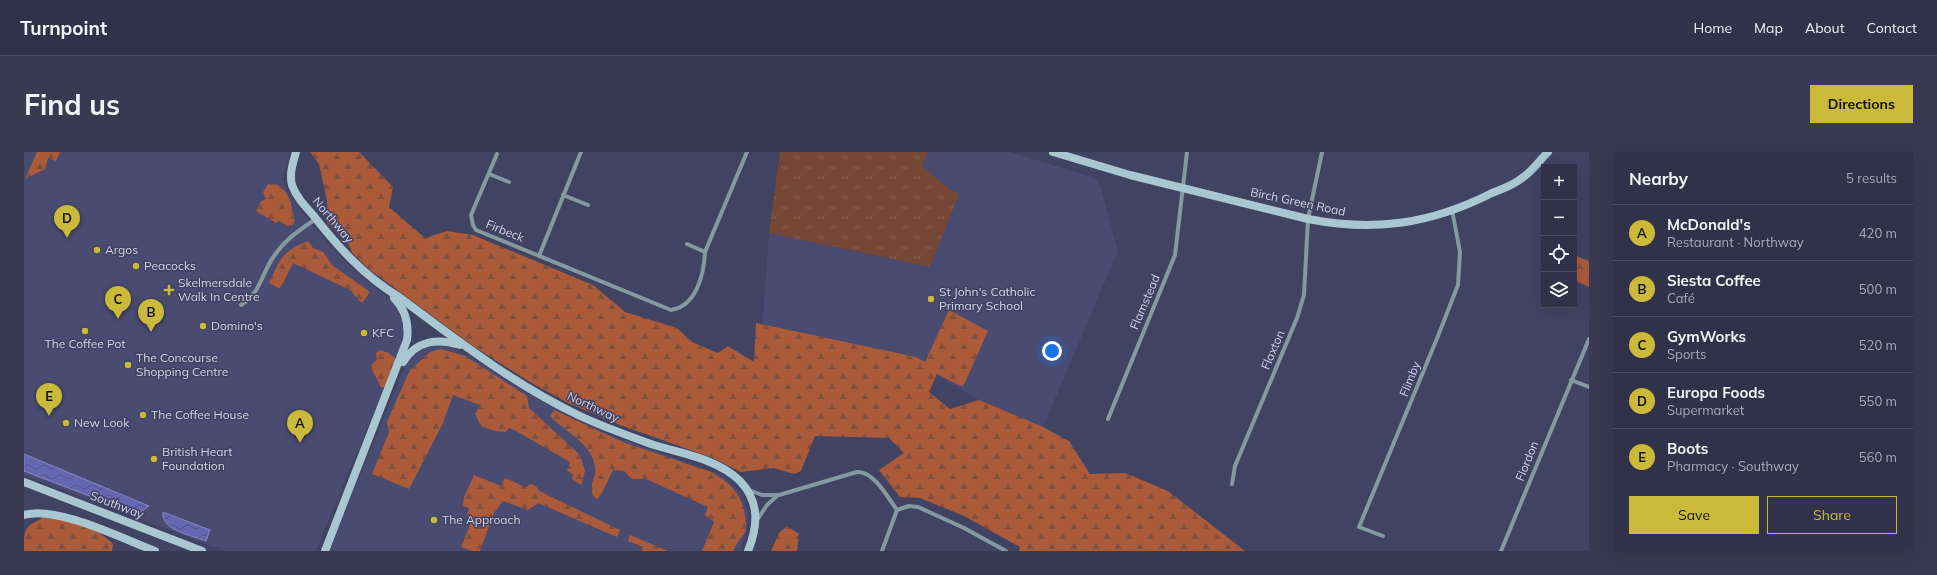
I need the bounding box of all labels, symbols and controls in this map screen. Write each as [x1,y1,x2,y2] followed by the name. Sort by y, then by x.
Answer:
[20,16,107,40] text: Turnpoint
[1693,19,1732,37] text: Home
[1754,19,1783,37] text: Map
[1805,19,1845,37] text: About
[1867,19,1917,37] text: Contact
[1810,85,1913,123] button: Directions
[24,87,120,122] text: Find us
[1541,164,1577,308] map controls
[1541,164,1577,200] button: +
[1629,168,1688,189] text: Nearby
[1846,170,1897,186] text: 5 results
[1249,184,1347,219] street label: Birch Green Road
[310,194,357,246] street label: Northway
[1541,200,1577,236] button: −
[54,205,80,238] pin: D
[1667,215,1751,234] text: McDonald's
[484,216,527,245] street label: Firbeck
[1637,225,1647,241] text: A
[1859,225,1897,241] text: 420 m
[1667,234,1804,250] text: Restaurant · Northway
[1541,236,1577,272] button: locate
[105,242,138,257] place label: Argos
[92,245,102,255] marker: Argos
[144,258,196,273] place label: Peacocks
[131,261,141,271] marker: Peacocks
[1667,271,1761,290] text: Siesta Coffee
[1126,272,1163,332] street label: Flamstead
[1541,272,1577,308] button: layers
[178,275,260,304] place label: Skelmersdale Walk In Centre
[1638,281,1646,297] text: B
[1859,281,1897,297] text: 500 m
[163,284,175,296] marker: Skelmersdale Walk In Centre
[939,284,1035,313] place label: St John's Catholic Primary School
[105,286,131,319] pin: C
[1667,290,1695,306] text: Café
[926,294,936,304] marker: St John's Catholic Primary School
[138,299,164,332] pin: B
[211,318,263,333] place label: Domino's
[198,321,208,331] marker: Domino's
[372,325,394,340] place label: KFC
[80,326,90,336] marker: The Coffee Pot
[1667,327,1746,346] text: GymWorks
[359,328,369,338] marker: KFC
[1258,328,1288,372] street label: Flaxton
[45,336,126,351] place label: The Coffee Pot
[1638,337,1646,353] text: C
[1859,337,1897,353] text: 520 m
[1042,341,1062,361] your location
[1667,346,1706,362] text: Sports
[136,350,228,379] place label: The Concourse Shopping Centre
[1396,359,1424,399] street label: Flimby
[123,360,133,370] marker: The Concourse Shopping Centre
[36,383,62,416] pin: E
[1667,383,1765,402] text: Europa Foods
[565,388,622,425] street label: Northway
[1637,393,1647,409] text: D
[1859,393,1897,409] text: 550 m
[1667,402,1744,418] text: Supermarket
[151,407,249,422] place label: The Coffee House
[138,410,148,420] marker: The Coffee House
[287,410,313,443] pin: A
[74,415,130,430] place label: New Look
[61,418,71,428] marker: New Look
[1512,439,1541,483] street label: Flordon
[1667,439,1708,458] text: Boots
[162,444,232,473] place label: British Heart Foundation
[1638,449,1646,465] text: E
[1859,449,1897,465] text: 560 m
[149,454,159,464] marker: British Heart Foundation
[1667,458,1799,474] text: Pharmacy · Southway
[88,487,147,522] street label: Southway
[1629,496,1759,534] button: Save
[1767,496,1897,534] button: Share
[442,512,520,527] place label: The Approach
[429,515,439,525] marker: The Approach

